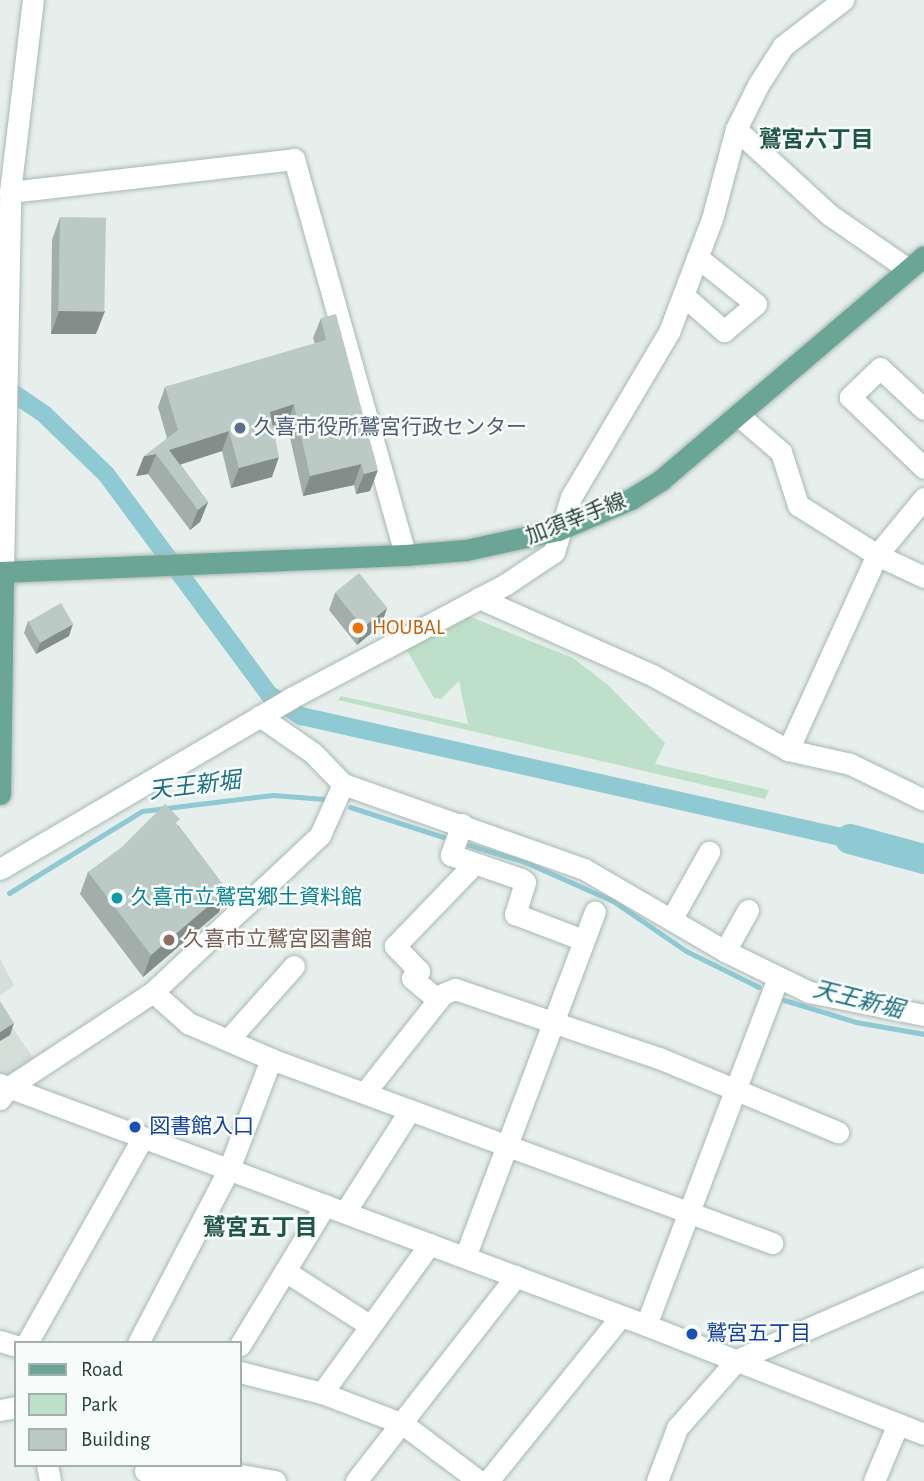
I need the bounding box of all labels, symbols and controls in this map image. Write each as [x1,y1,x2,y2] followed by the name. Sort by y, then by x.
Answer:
[759,127,873,155] district label: 鷲宮六丁目
[254,415,527,441] place label: 久喜市役所鷲宮行政センター
[232,420,248,436] marker: 久喜市役所鷲宮行政センター
[522,488,630,550] street label: 加須幸手線
[372,615,445,641] place label: HOUBAL
[350,620,366,636] marker: HOUBAL
[148,768,242,806] water label: 天王新堀
[131,885,362,911] place label: 久喜市立鷲宮郷土資料館
[109,890,125,906] marker: 久喜市立鷲宮郷土資料館
[183,927,372,953] place label: 久喜市立鷲宮図書館
[161,932,177,948] marker: 久喜市立鷲宮図書館
[810,976,906,1026] water label: 天王新堀
[149,1114,254,1140] place label: 図書館入口
[127,1119,143,1135] marker: 図書館入口
[203,1215,317,1243] district label: 鷲宮五丁目
[706,1321,811,1347] place label: 鷲宮五丁目
[684,1326,700,1342] marker: 鷲宮五丁目
[14,1341,242,1467] legend
[81,1359,123,1380] text: Road
[81,1394,117,1415] text: Park
[81,1429,150,1450] text: Building

